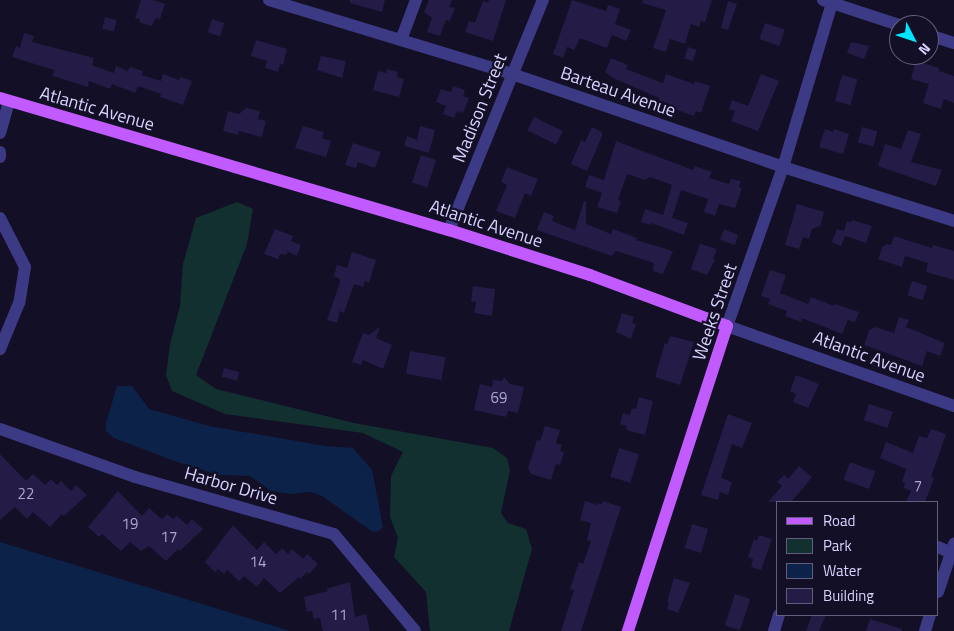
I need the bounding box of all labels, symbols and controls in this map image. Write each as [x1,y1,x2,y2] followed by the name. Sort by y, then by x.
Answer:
[889,15,939,65] north arrow
[914,39,936,60] text: N
[448,50,512,166] street label: Madison Street
[557,62,679,122] street label: Barteau Avenue
[37,82,157,136] street label: Atlantic Avenue
[427,196,545,252] street label: Atlantic Avenue
[688,261,742,363] street label: Weeks Street
[810,327,928,387] street label: Atlantic Avenue
[491,389,507,407] house number: 69
[182,462,280,510] street label: Harbor Drive
[914,477,922,495] house number: 7
[18,485,34,503] house number: 22
[776,501,939,616] legend
[823,509,855,532] text: Road
[122,515,138,533] house number: 19
[161,528,177,546] house number: 17
[823,534,852,557] text: Park
[250,553,266,571] house number: 14
[823,559,862,582] text: Water
[823,584,874,607] text: Building
[331,606,347,624] house number: 11

